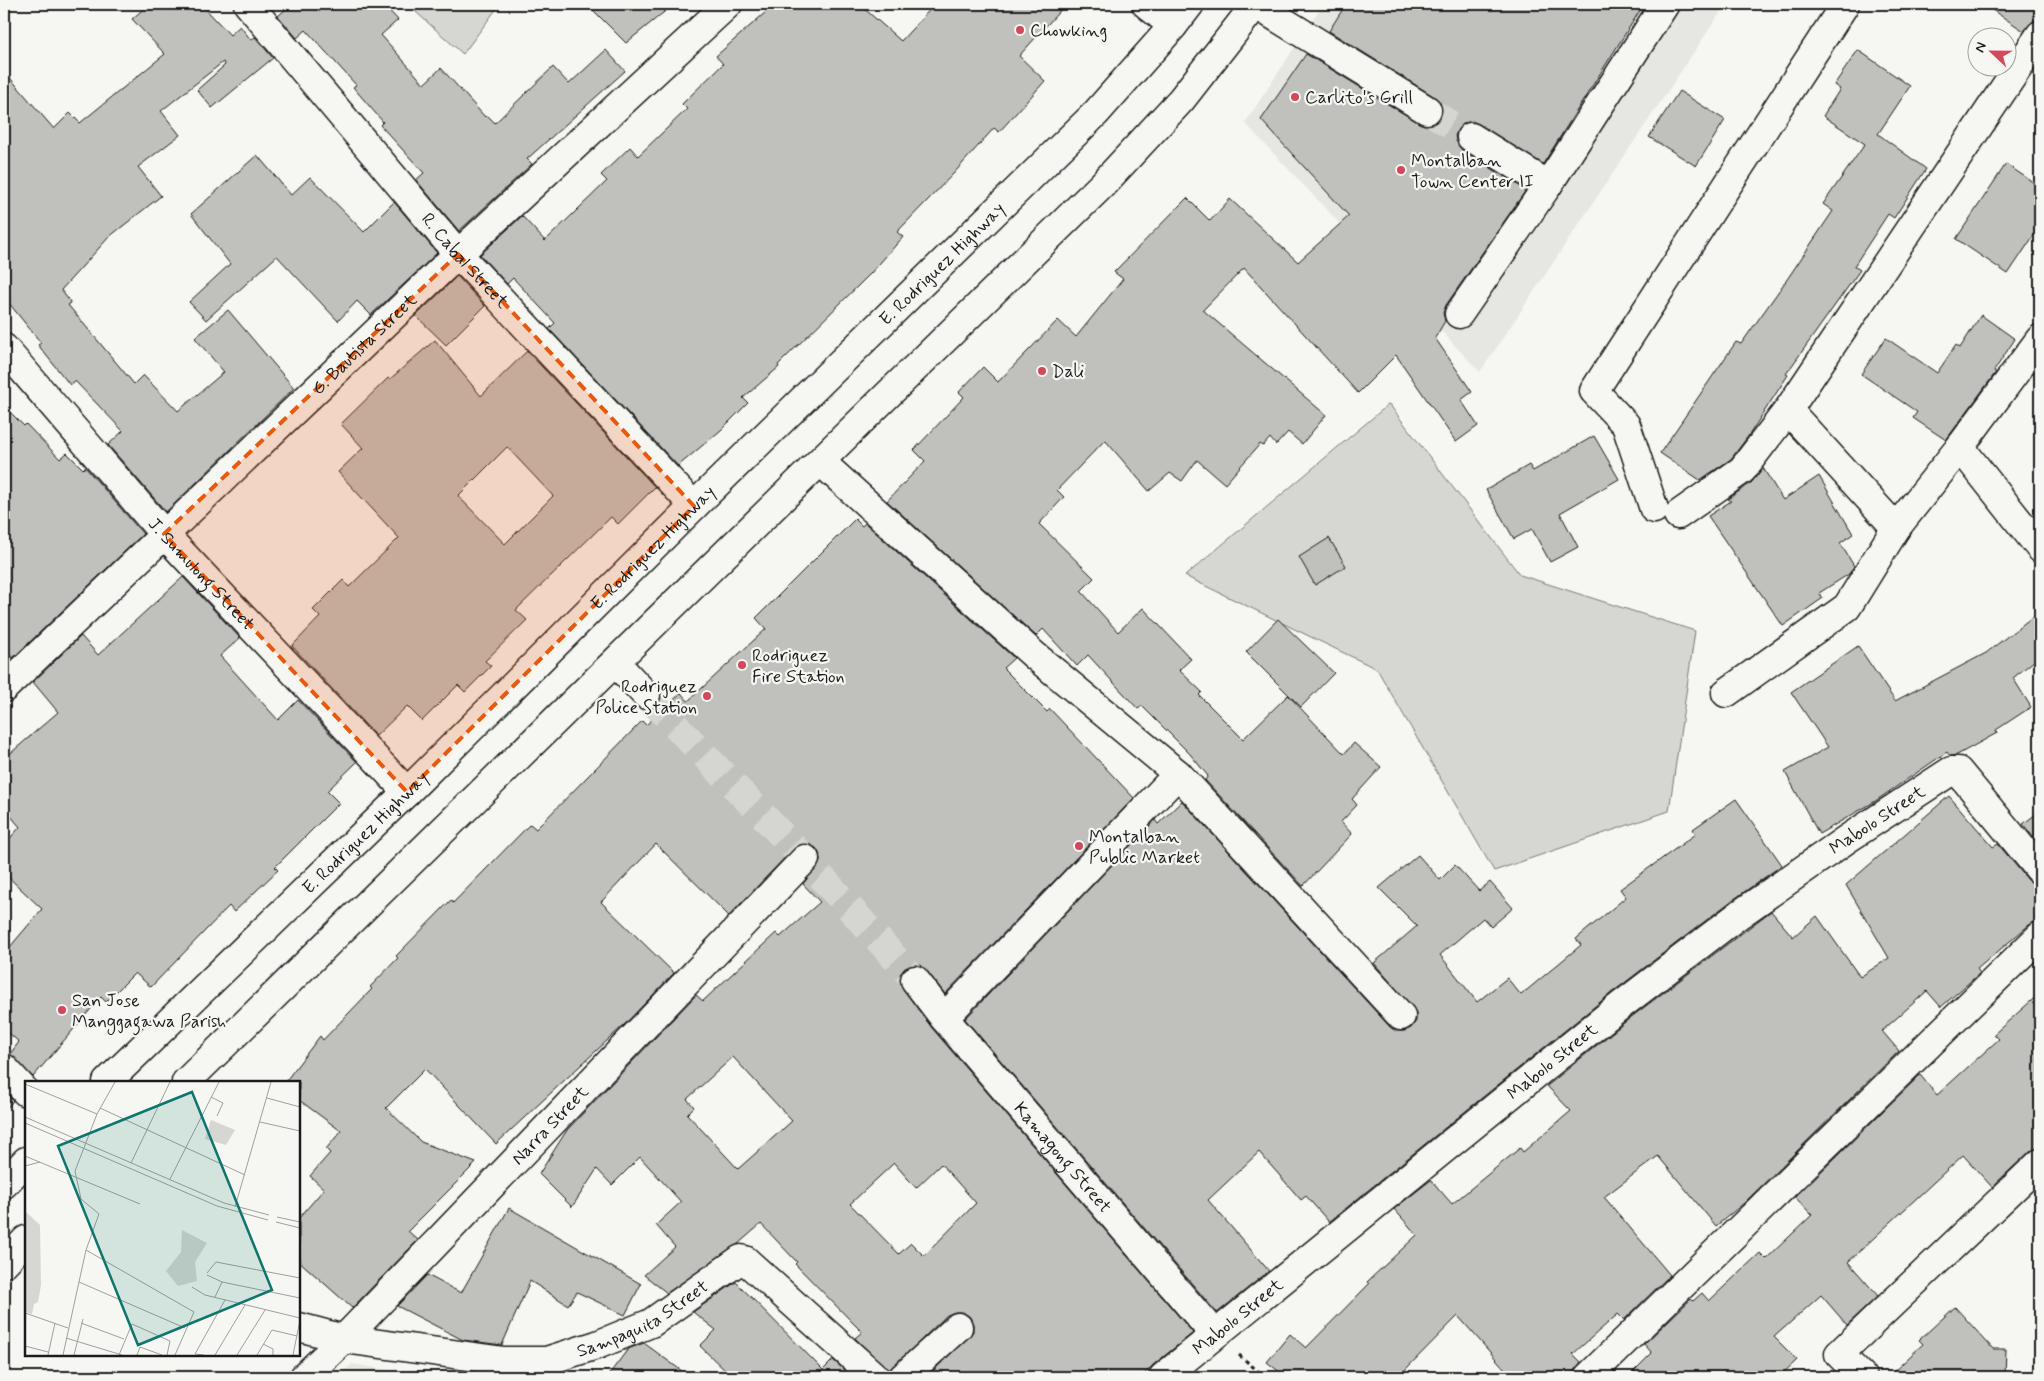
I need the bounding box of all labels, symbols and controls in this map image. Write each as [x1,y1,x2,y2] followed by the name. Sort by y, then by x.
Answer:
[1030,19,1107,43] place label: Chowking
[1014,24,1026,36] marker: Chowking
[1966,28,2016,78] north arrow
[1971,40,1991,55] text: N
[1305,86,1413,110] place label: Carlito's Grill
[1289,91,1301,103] marker: Carlito's Grill
[1411,149,1534,194] place label: Montalban Town Center II
[1395,164,1407,176] marker: Montalban Town Center II
[874,198,1011,331] street label: E. Rodriguez Highway
[415,208,514,314] street label: R. Cabal Street
[307,288,423,401] street label: G. Bautista Street
[1052,360,1084,384] place label: Dali
[1036,365,1048,377] marker: Dali
[586,481,721,615] street label: E. Rodriguez Highway
[142,513,260,636] street label: J. Sumulong Street
[752,644,845,689] place label: Rodriguez Fire Station
[736,659,748,671] marker: Rodriguez Fire Station
[595,675,697,720] place label: Rodriguez Police Station
[701,690,713,702] marker: Rodriguez Police Station
[297,766,434,900] street label: E. Rodriguez Highway
[1825,780,1930,861] street label: Mabolo Street
[1089,825,1200,870] place label: Montalban Public Market
[1073,840,1085,852] marker: Montalban Public Market
[72,989,226,1036] place label: San Jose Manggagawa Parish
[56,1004,68,1016] marker: San Jose Manggagawa Parish
[1502,1018,1603,1106] street label: Mabolo Street
[506,1080,595,1171] street label: Narra Street
[25,1081,300,1356] inset map
[1008,1097,1117,1219] street label: Kamagong Street
[1188,1273,1289,1361] street label: Mabolo Street
[574,1275,713,1364] street label: Sampaguita Street

